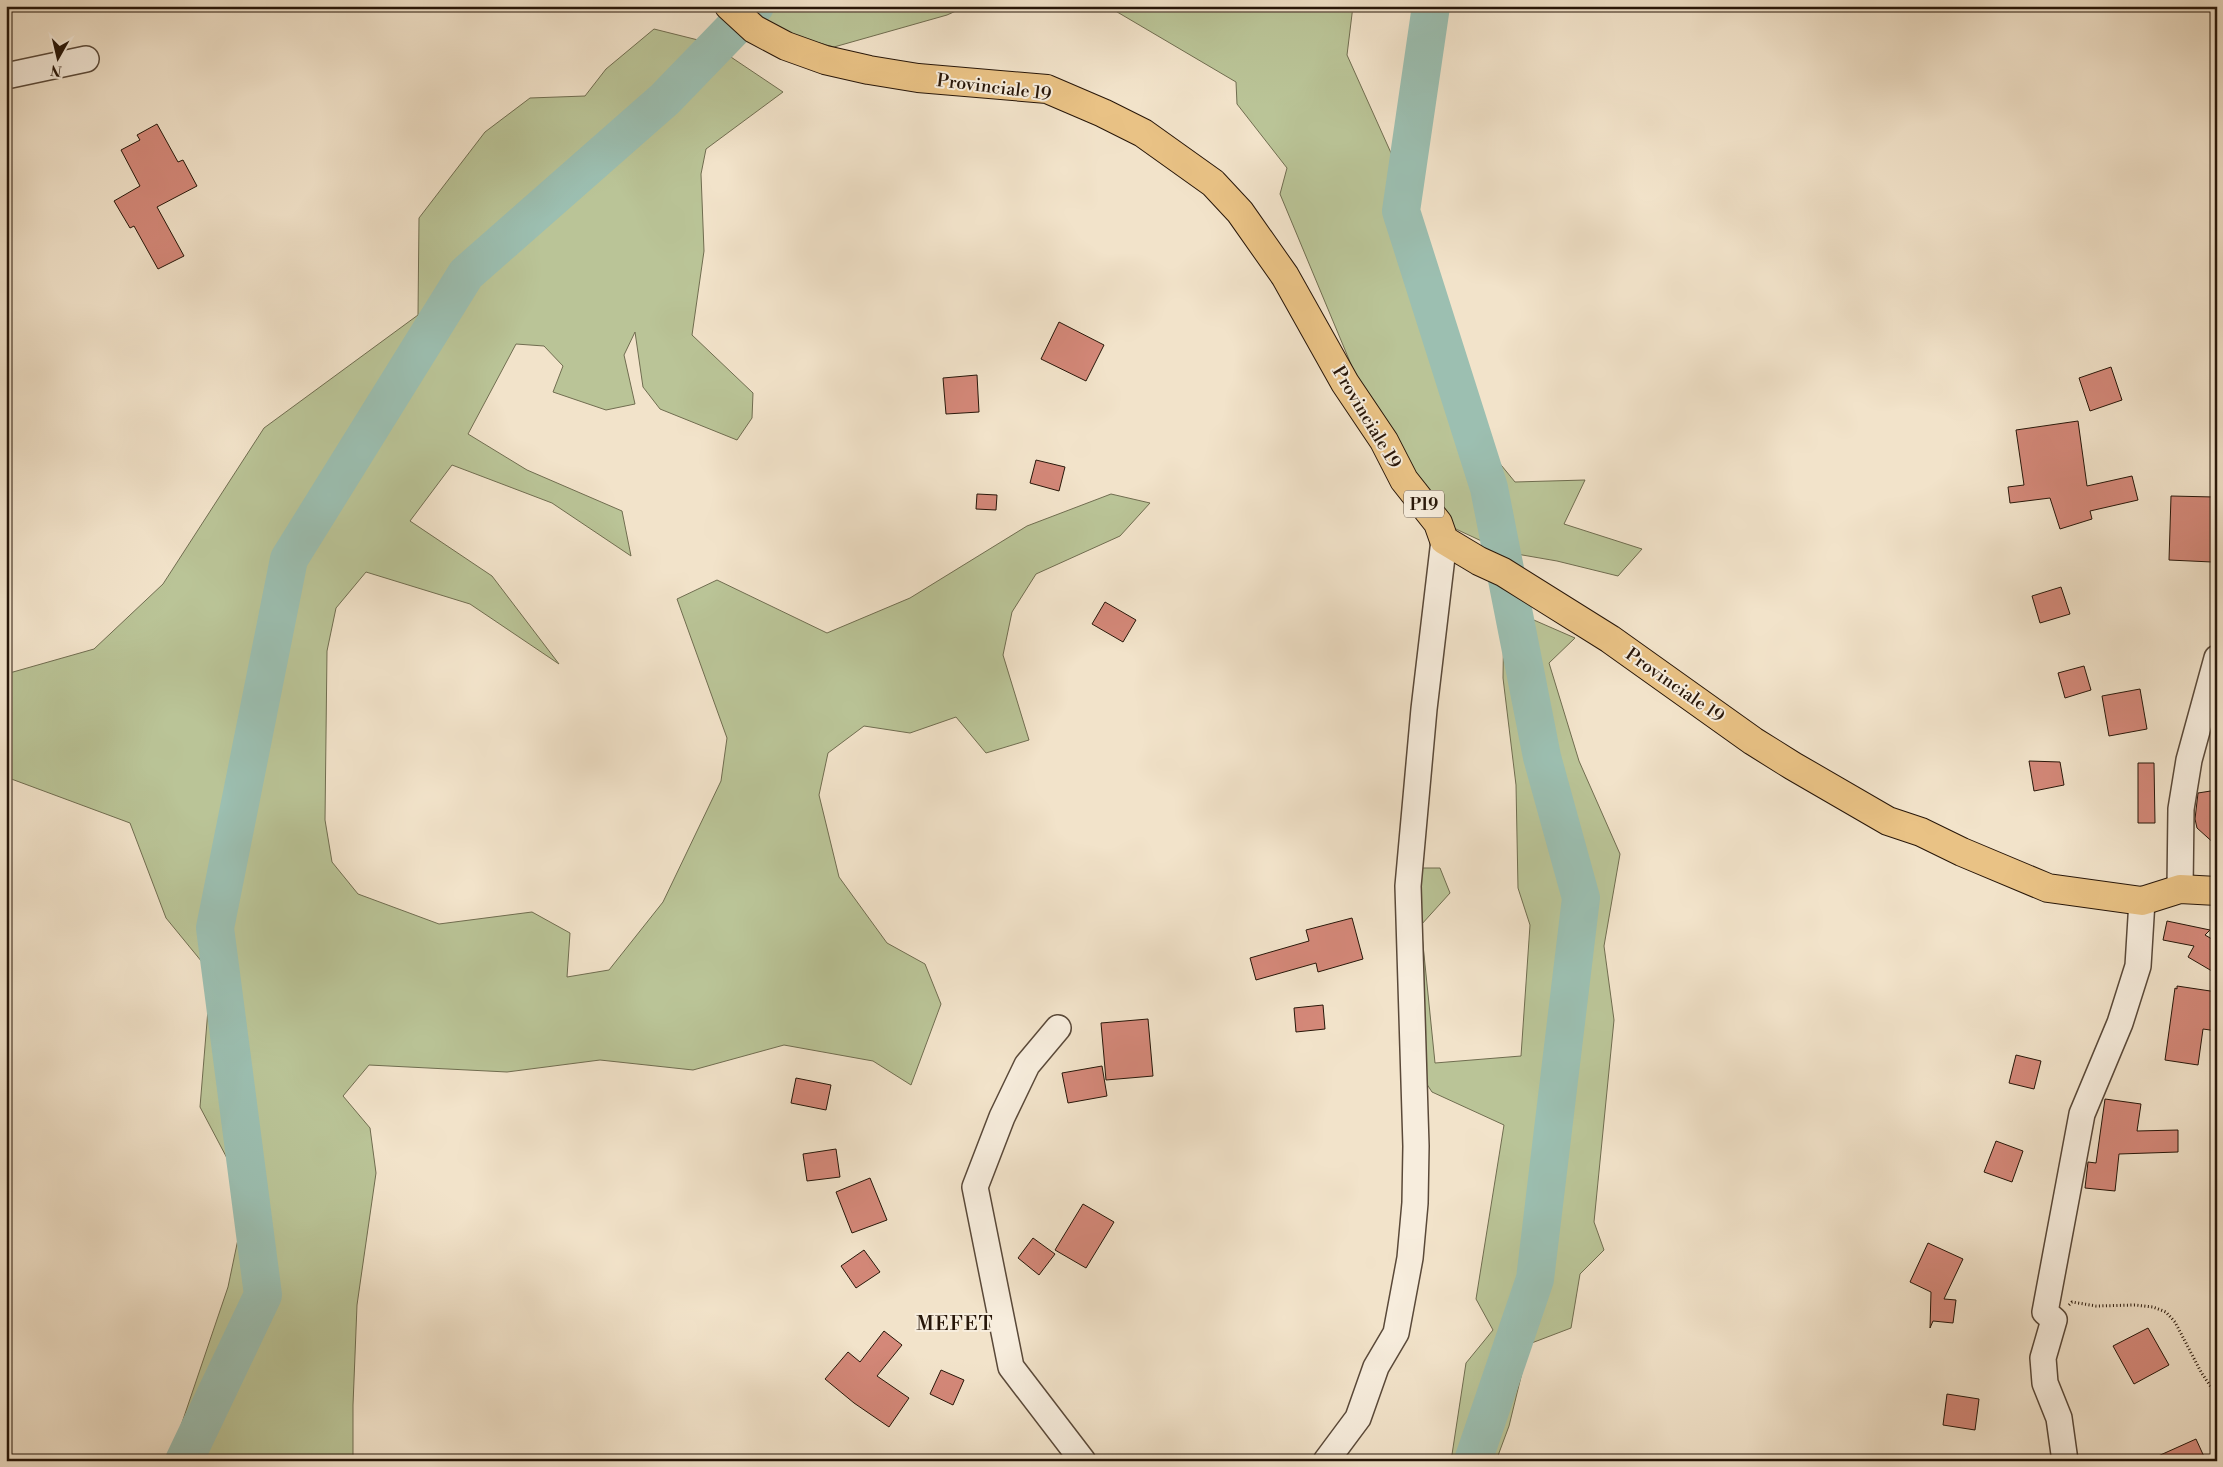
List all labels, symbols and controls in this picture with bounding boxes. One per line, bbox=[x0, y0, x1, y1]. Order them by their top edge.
north arrow bbox=[32, 32, 82, 82]
text: N bbox=[50, 60, 63, 80]
street label: Provinciale 19 bbox=[935, 69, 1053, 106]
street label: Provinciale 19 bbox=[1327, 362, 1406, 473]
road number: P19 bbox=[1404, 490, 1444, 518]
street label: Provinciale 19 bbox=[1621, 643, 1729, 728]
district label: MEFET bbox=[916, 1312, 994, 1337]

